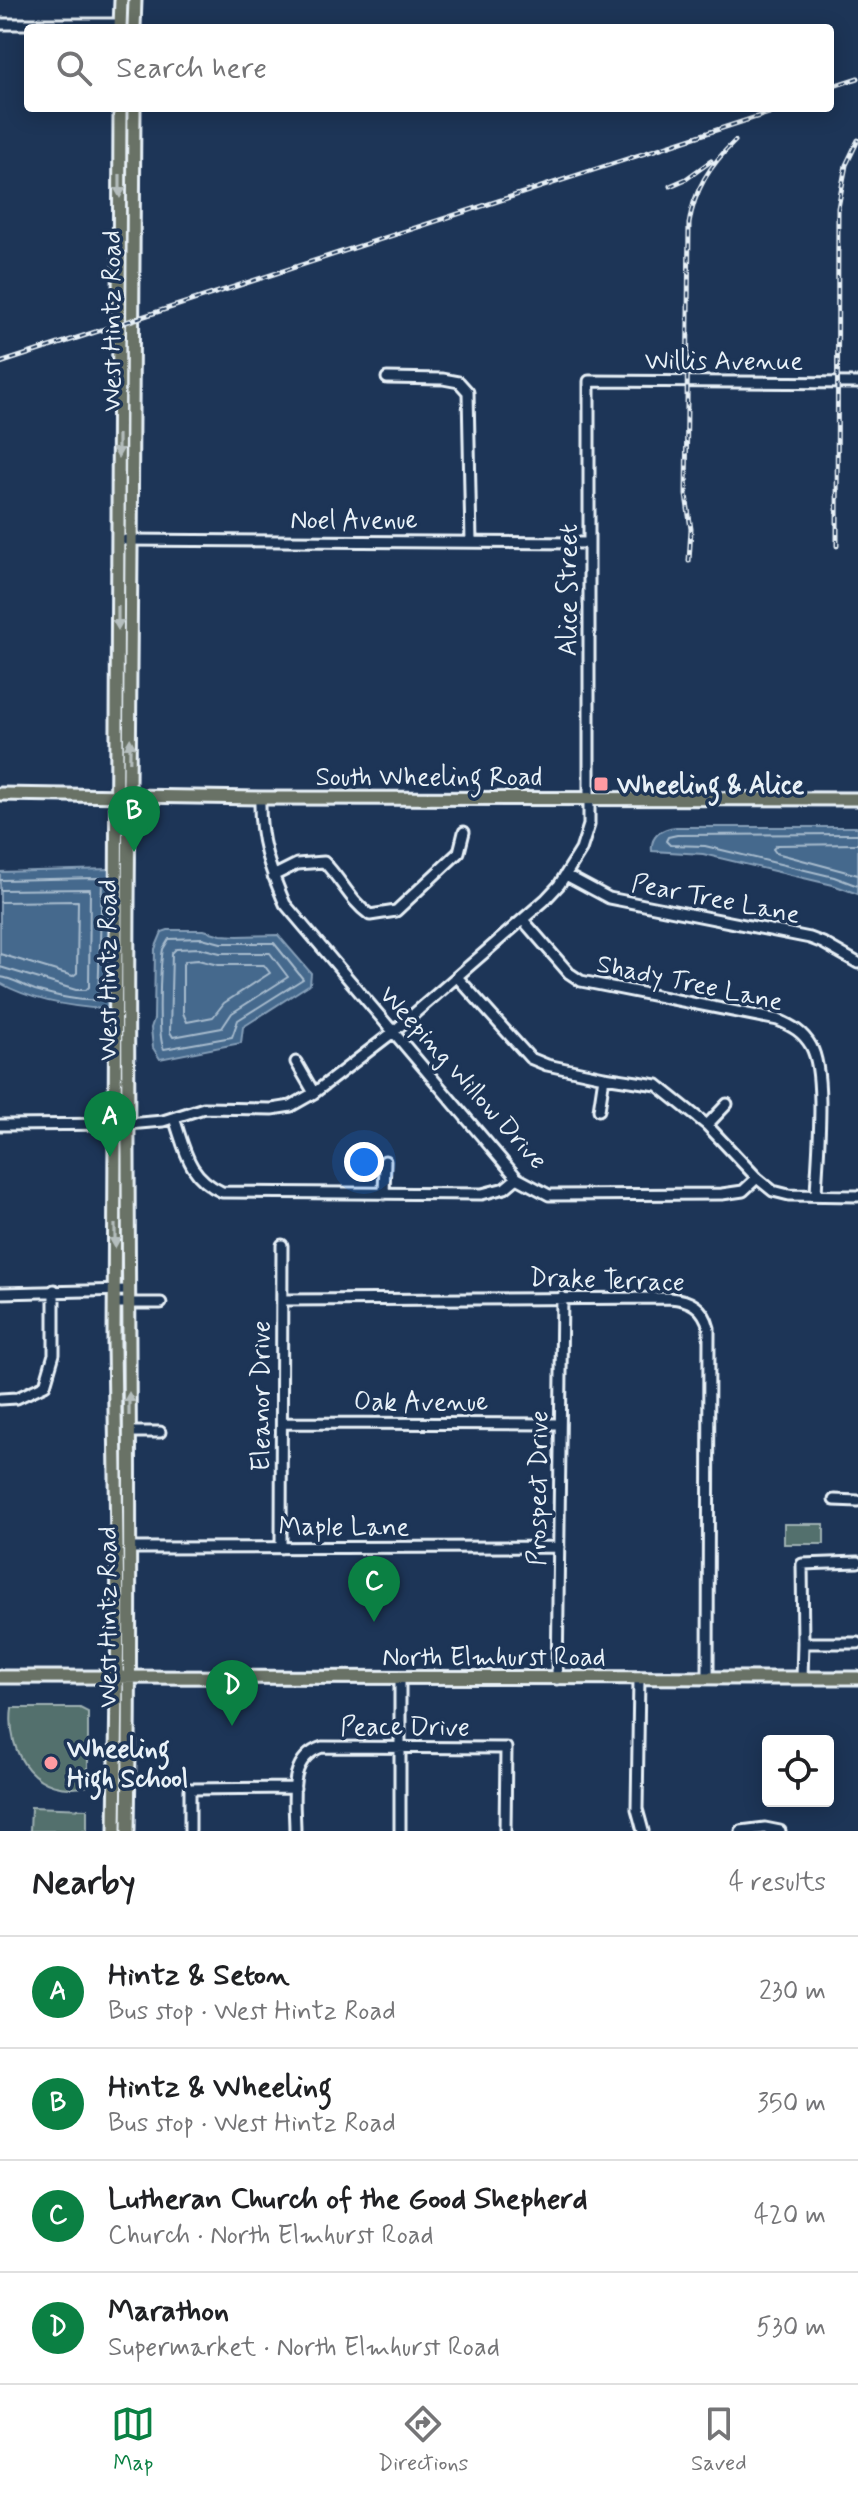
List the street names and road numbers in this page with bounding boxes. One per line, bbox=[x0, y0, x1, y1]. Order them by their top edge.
street label: West Hintz Road bbox=[96, 230, 130, 412]
street label: Willis Avenue bbox=[645, 345, 803, 379]
street label: Noel Avenue bbox=[290, 504, 418, 538]
street label: Alice Street bbox=[552, 524, 586, 656]
street label: South Wheeling Road bbox=[315, 761, 543, 798]
street label: Pear Tree Lane bbox=[628, 867, 803, 933]
street label: West Hintz Road bbox=[92, 879, 126, 1061]
street label: Shady Tree Lane bbox=[593, 948, 786, 1020]
street label: Weeping Willow Drive bbox=[371, 979, 554, 1177]
street label: Drake Terrace bbox=[529, 1261, 685, 1301]
street label: Eleanor Drive bbox=[245, 1321, 279, 1471]
street label: Oak Avenue bbox=[354, 1386, 488, 1420]
street label: Prospect Drive bbox=[521, 1410, 557, 1566]
street label: Maple Lane bbox=[279, 1511, 410, 1545]
street label: West Hintz Road bbox=[92, 1526, 126, 1708]
street label: North Elmhurst Road bbox=[382, 1641, 606, 1675]
street label: Peace Drive bbox=[340, 1711, 470, 1745]

